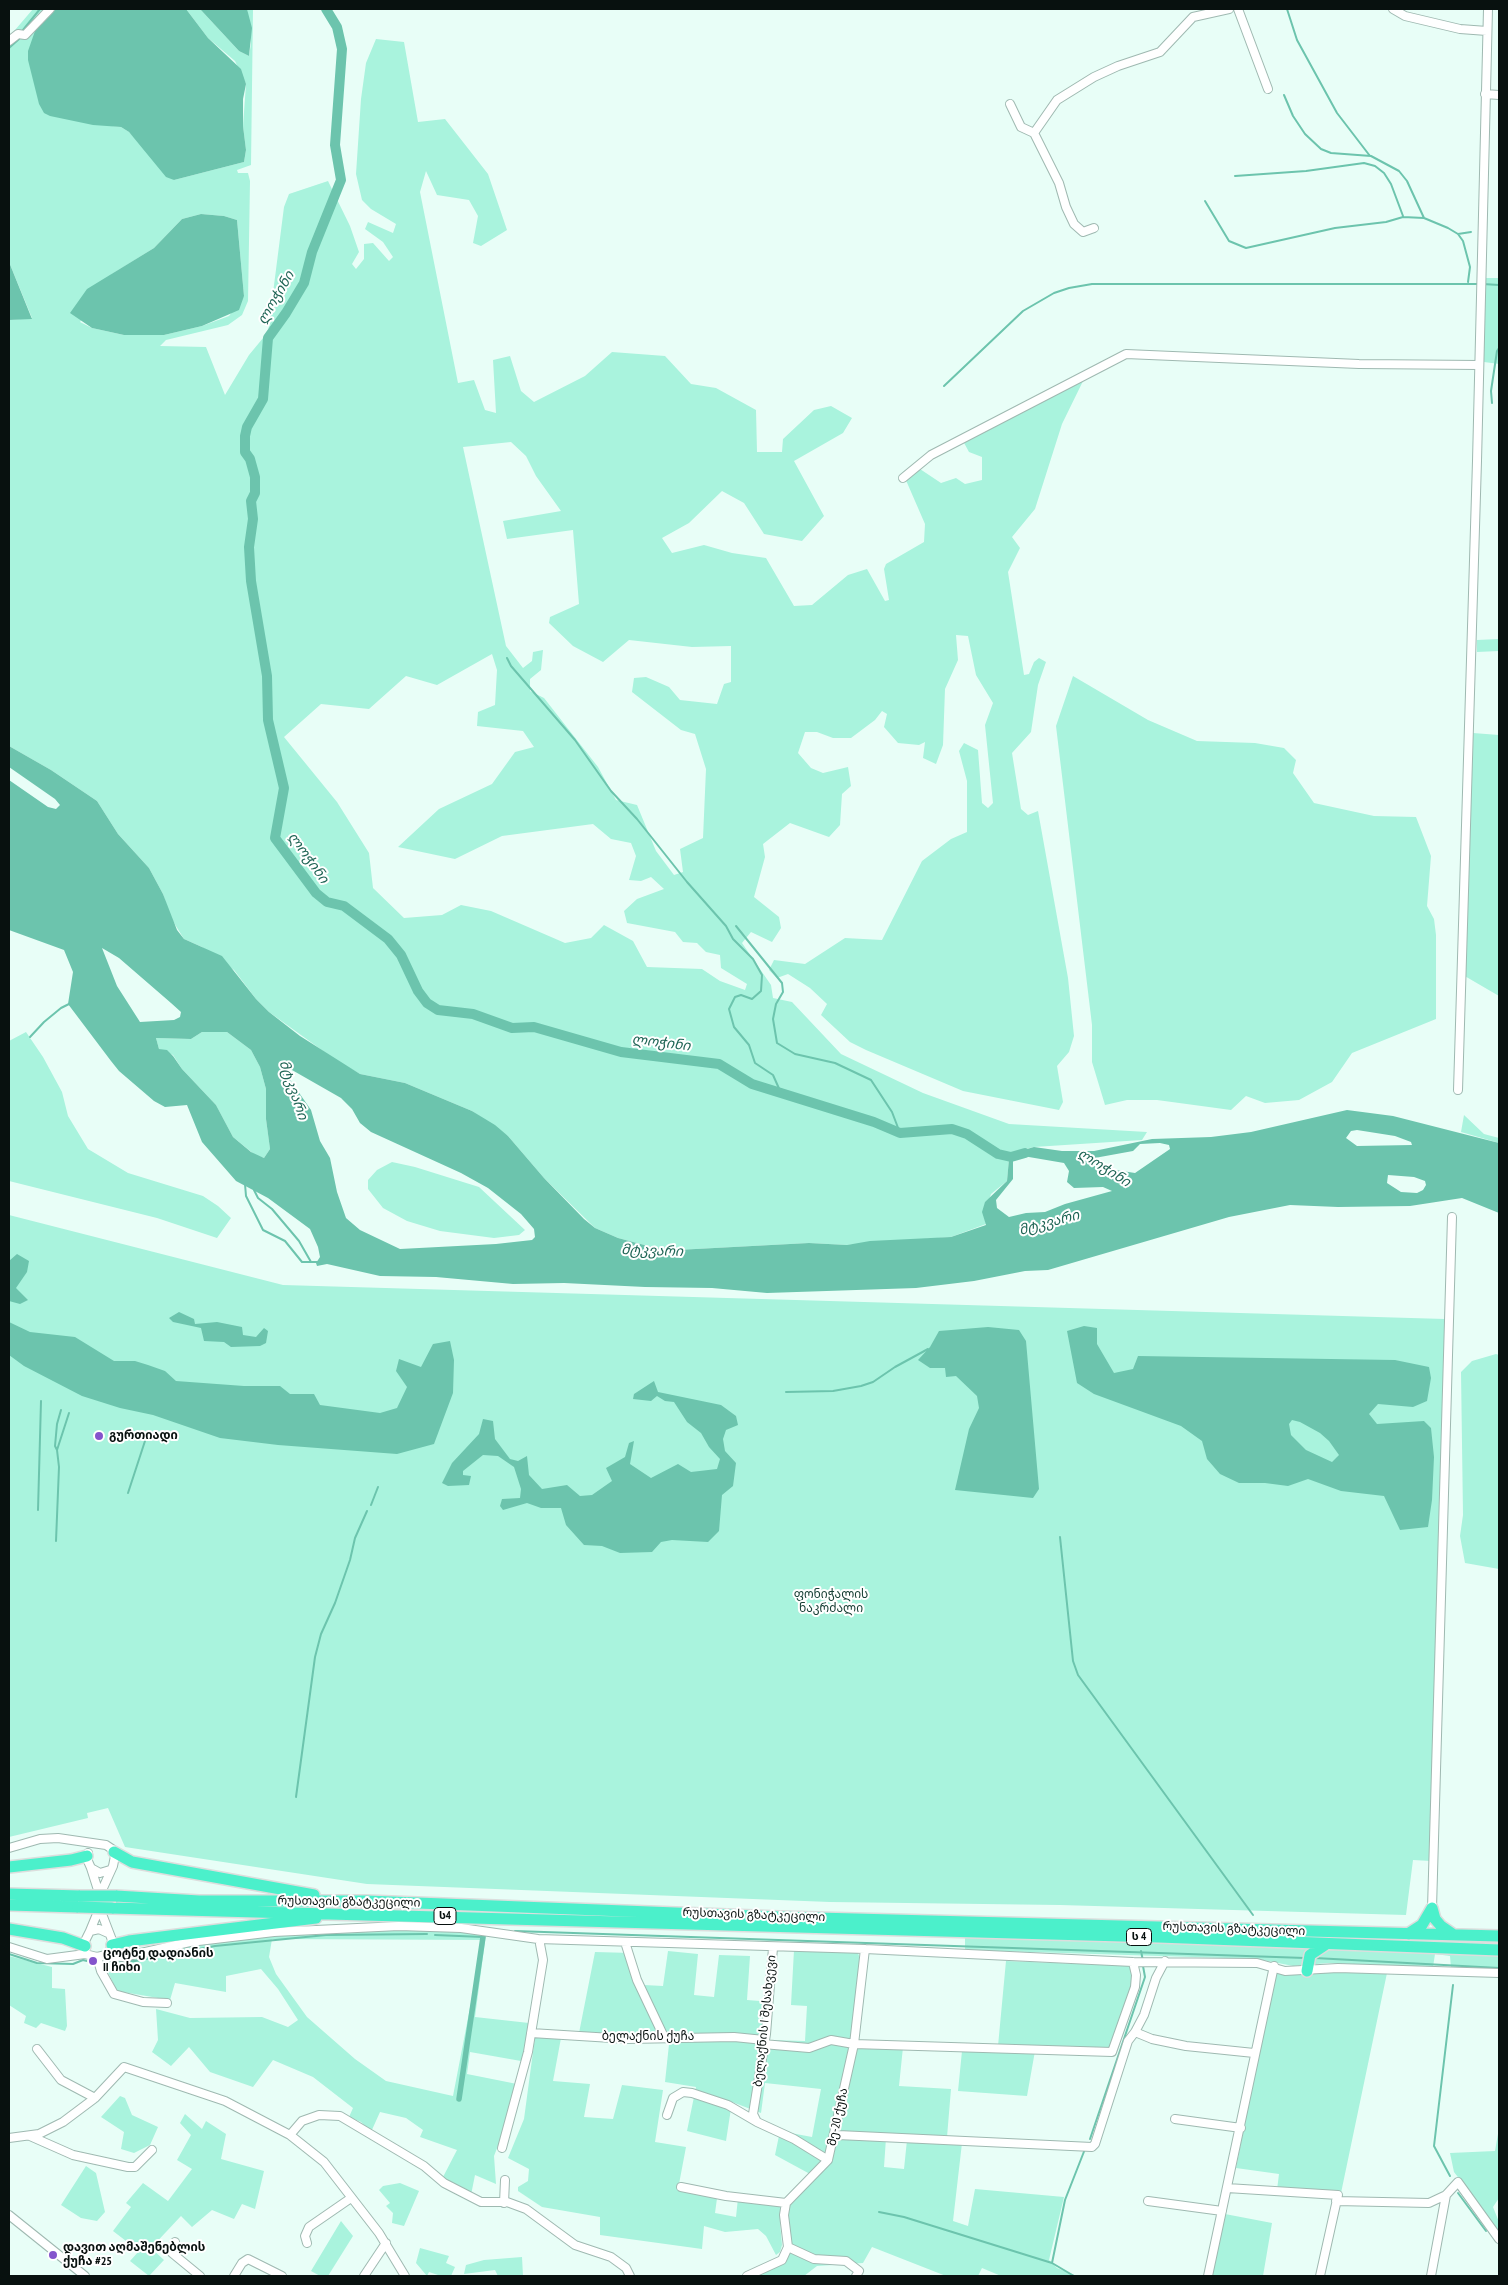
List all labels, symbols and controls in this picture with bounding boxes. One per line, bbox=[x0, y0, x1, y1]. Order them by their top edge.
water label: ლოჭინი bbox=[254, 268, 298, 328]
water label: ლოჭინი bbox=[284, 829, 332, 887]
water label: ლოჭინი bbox=[631, 1031, 691, 1055]
water label: მტკვარი bbox=[275, 1058, 311, 1122]
water label: ლოჭინი bbox=[1075, 1145, 1133, 1191]
water label: მტკვარი bbox=[1017, 1207, 1081, 1239]
water label: მტკვარი bbox=[621, 1242, 683, 1260]
place label: გურთიადი bbox=[109, 1429, 178, 1443]
marker: გურთიადი bbox=[93, 1430, 105, 1442]
park label: ფონიჭალის ნაკრძალი bbox=[794, 1588, 868, 1616]
street label: რუსთავის გზატკეცილი bbox=[277, 1894, 421, 1910]
street label: რუსთავის გზატკეცილი bbox=[682, 1905, 826, 1925]
road number: ს4 bbox=[434, 1908, 456, 1924]
street label: რუსთავის გზატკეცილი bbox=[1162, 1919, 1306, 1939]
road number: ს 4 bbox=[1126, 1928, 1152, 1945]
place label: ცოტნე დადიანის II ჩიხი bbox=[103, 1947, 214, 1975]
street label: ბელაქნის I შესახვევი bbox=[751, 1954, 779, 2088]
marker: ცოტნე დადიანის II ჩიხი bbox=[87, 1955, 99, 1967]
street label: ბელაქნის ქუჩა bbox=[602, 2030, 694, 2044]
street label: მე-20 ქუჩა bbox=[825, 2087, 851, 2147]
place label: დავით აღმაშენებლის ქუჩა #25 bbox=[63, 2241, 205, 2269]
marker: დავით აღმაშენებლის ქუჩა #25 bbox=[47, 2249, 59, 2261]

